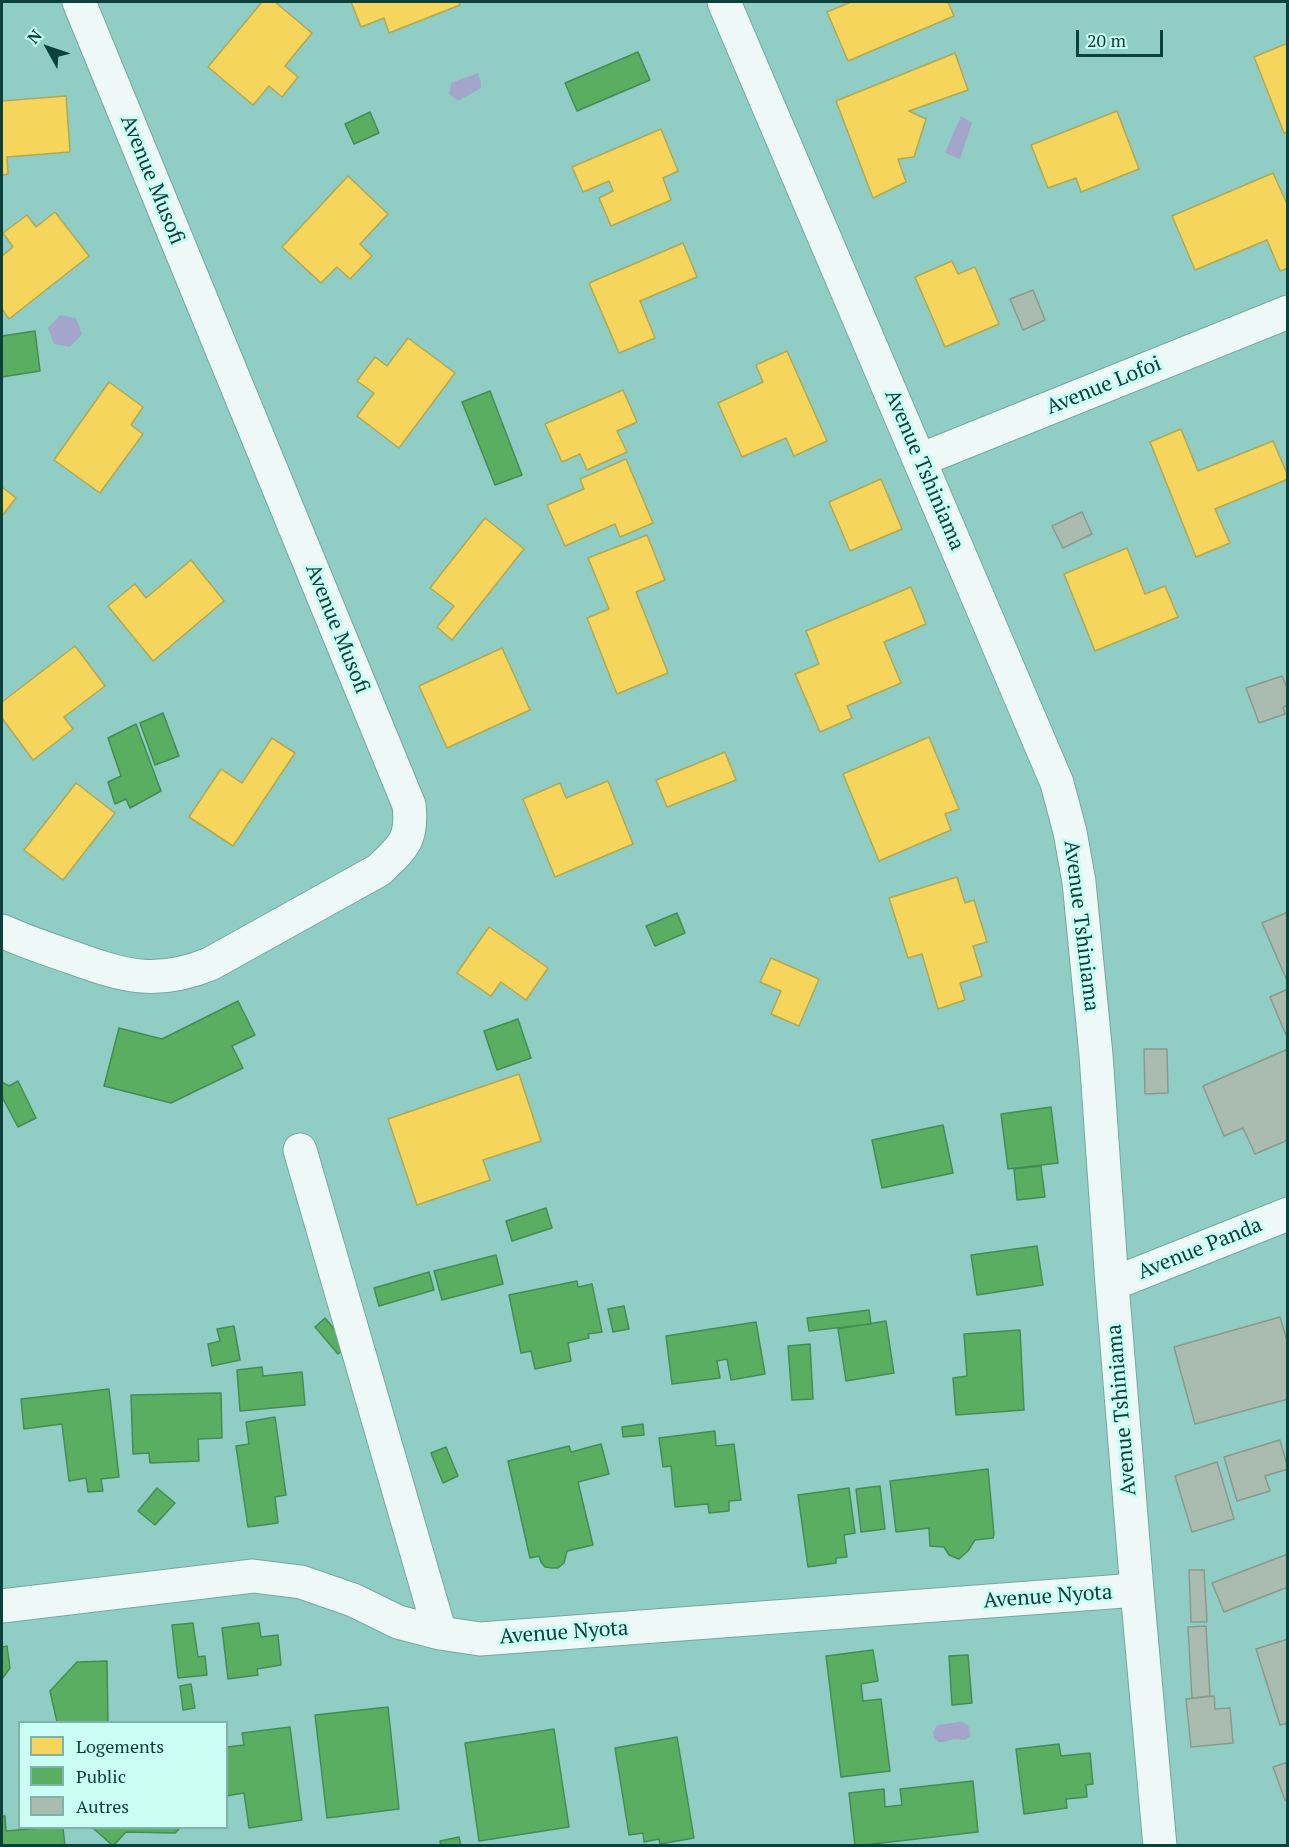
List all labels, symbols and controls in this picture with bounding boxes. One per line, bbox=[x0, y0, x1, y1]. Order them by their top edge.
north arrow bbox=[18, 18, 78, 78]
scale bar bbox=[1079, 18, 1166, 56]
text: N bbox=[22, 25, 47, 48]
text: 20 m bbox=[1087, 28, 1126, 52]
street label: Avenue Musofi bbox=[115, 112, 189, 248]
street label: Avenue Lofoi bbox=[1043, 352, 1165, 420]
street label: Avenue Tshiniama bbox=[879, 386, 969, 554]
street label: Avenue Musofi bbox=[300, 561, 374, 697]
street label: Avenue Tshiniama bbox=[1058, 839, 1104, 1013]
street label: Avenue Panda bbox=[1134, 1213, 1266, 1285]
street label: Avenue Tshiniama bbox=[1102, 1323, 1142, 1497]
street label: Avenue Nyota bbox=[983, 1580, 1113, 1614]
street label: Avenue Nyota bbox=[499, 1616, 629, 1650]
legend bbox=[18, 1721, 228, 1829]
text: Logements bbox=[76, 1734, 164, 1758]
text: Public bbox=[76, 1764, 126, 1788]
text: Autres bbox=[76, 1794, 129, 1818]

